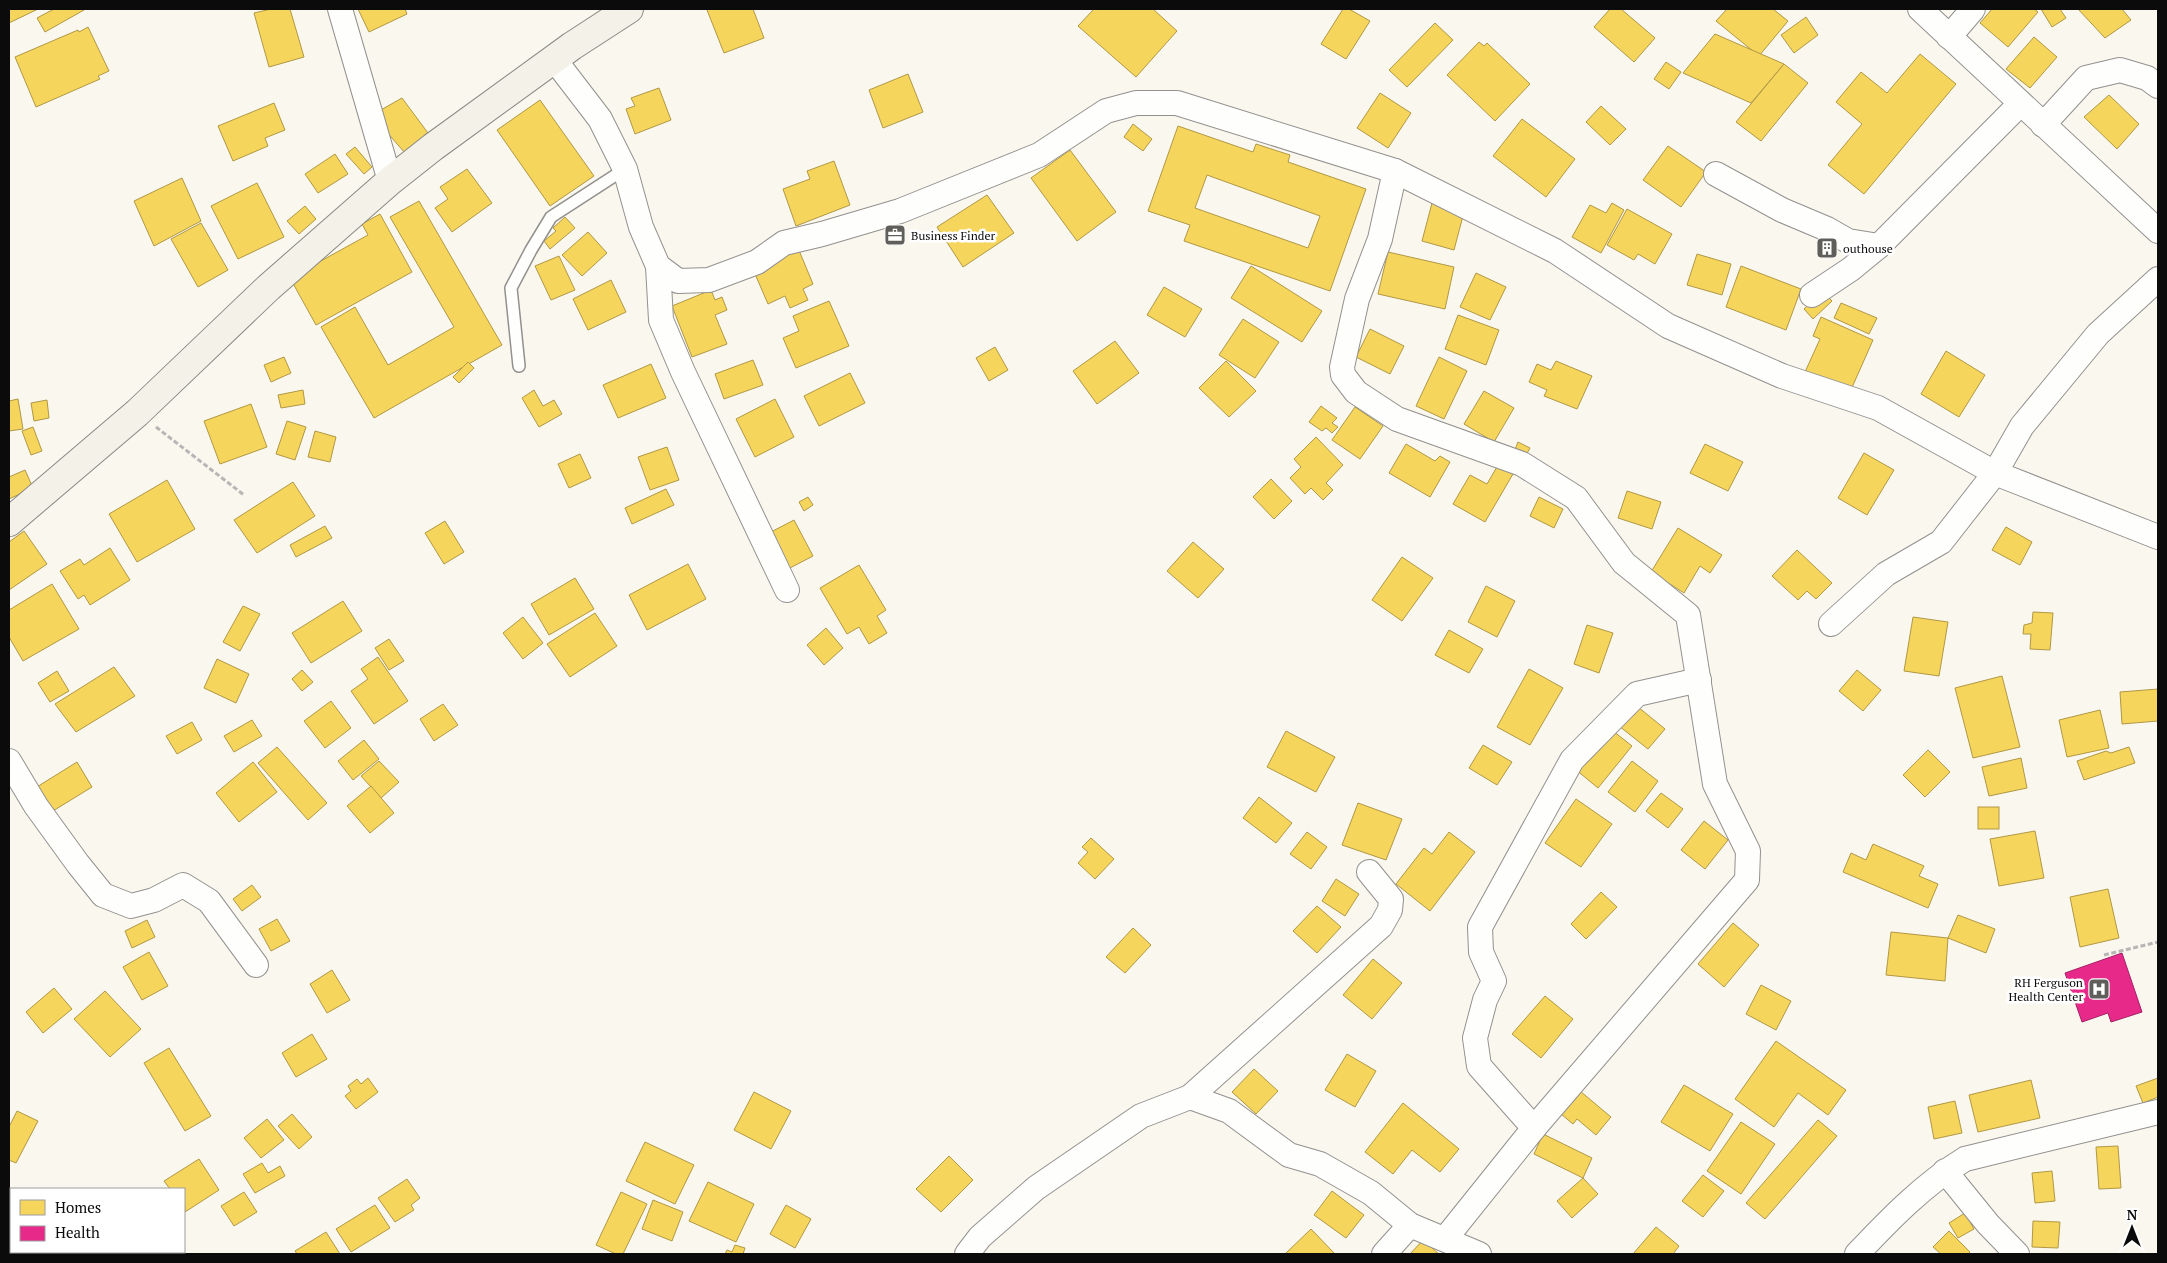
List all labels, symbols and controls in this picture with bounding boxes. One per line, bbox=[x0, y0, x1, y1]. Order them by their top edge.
office icon: Business Finder bbox=[883, 223, 907, 247]
place label: Business Finder bbox=[911, 228, 996, 243]
building icon: outhouse bbox=[1815, 236, 1839, 260]
place label: outhouse bbox=[1843, 241, 1893, 256]
place label: RH Ferguson Health Center bbox=[2008, 975, 2083, 1004]
hospital icon: RH Ferguson Health Center bbox=[2087, 977, 2111, 1001]
legend bbox=[10, 1188, 185, 1253]
text: Homes bbox=[55, 1197, 101, 1217]
north arrow bbox=[2107, 1203, 2157, 1253]
text: N bbox=[2127, 1205, 2138, 1224]
text: Health bbox=[55, 1222, 100, 1242]

